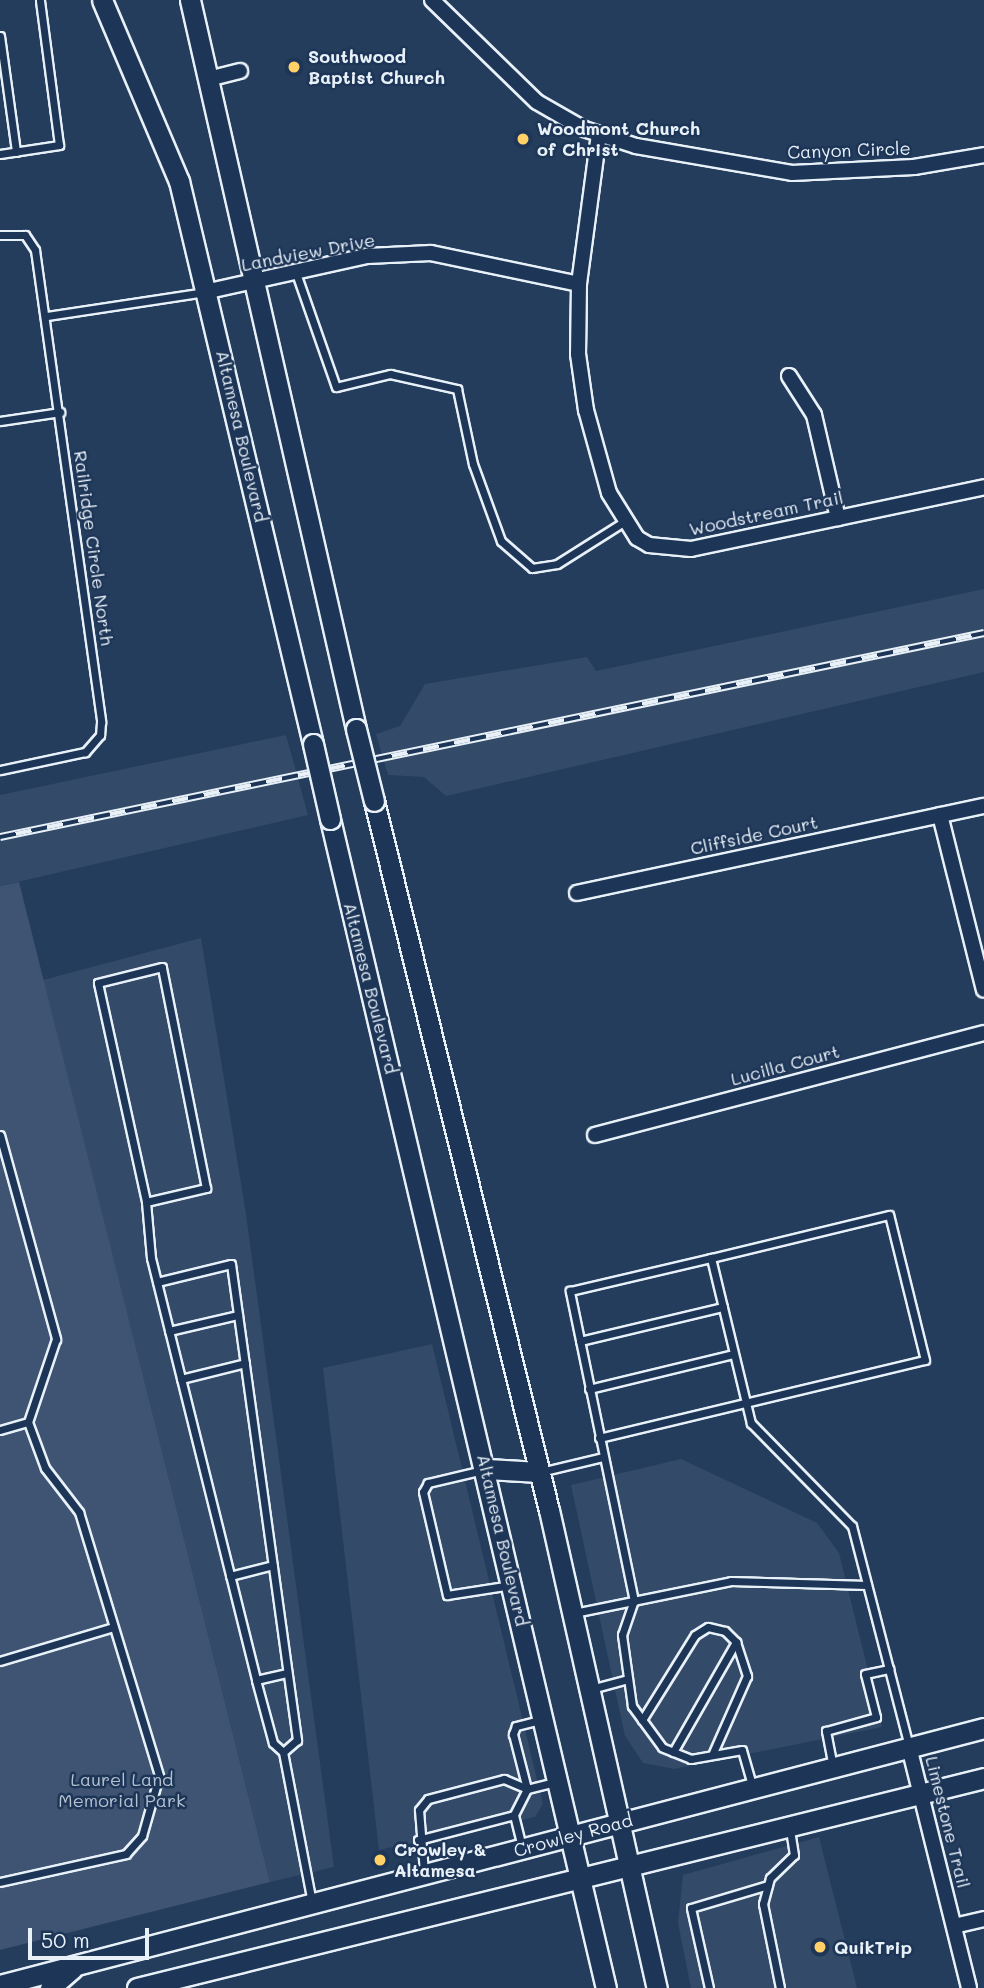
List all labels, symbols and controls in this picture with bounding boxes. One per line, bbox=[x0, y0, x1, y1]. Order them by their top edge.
place label: Southwood Baptist Church bbox=[308, 46, 445, 88]
marker: Southwood Baptist Church bbox=[286, 59, 302, 75]
place label: Woodmont Church of Christ bbox=[537, 118, 700, 160]
marker: Woodmont Church of Christ bbox=[515, 131, 531, 147]
street label: Canyon Circle bbox=[787, 137, 911, 163]
street label: Landview Drive bbox=[239, 228, 377, 276]
street label: Altamesa Boulevard bbox=[212, 348, 272, 524]
street label: Railridge Circle North bbox=[70, 449, 118, 647]
street label: Woodstream Trail bbox=[687, 486, 845, 540]
street label: Cliffside Court bbox=[688, 811, 820, 859]
street label: Altamesa Boulevard bbox=[339, 900, 403, 1076]
street label: Lucilla Court bbox=[728, 1040, 842, 1090]
street label: Altamesa Boulevard bbox=[473, 1452, 533, 1628]
street label: Limestone Trail bbox=[921, 1754, 975, 1890]
park label: Laurel Land Memorial Park bbox=[58, 1769, 186, 1812]
street label: Crowley Road bbox=[511, 1809, 635, 1861]
place label: Crowley & Altamesa bbox=[394, 1839, 487, 1882]
marker: Crowley & Altamesa bbox=[372, 1852, 388, 1868]
scale bar bbox=[32, 1914, 152, 1958]
text: 50 m bbox=[41, 1926, 90, 1953]
place label: QuikTrip bbox=[834, 1936, 912, 1958]
marker: QuikTrip bbox=[812, 1939, 828, 1955]

